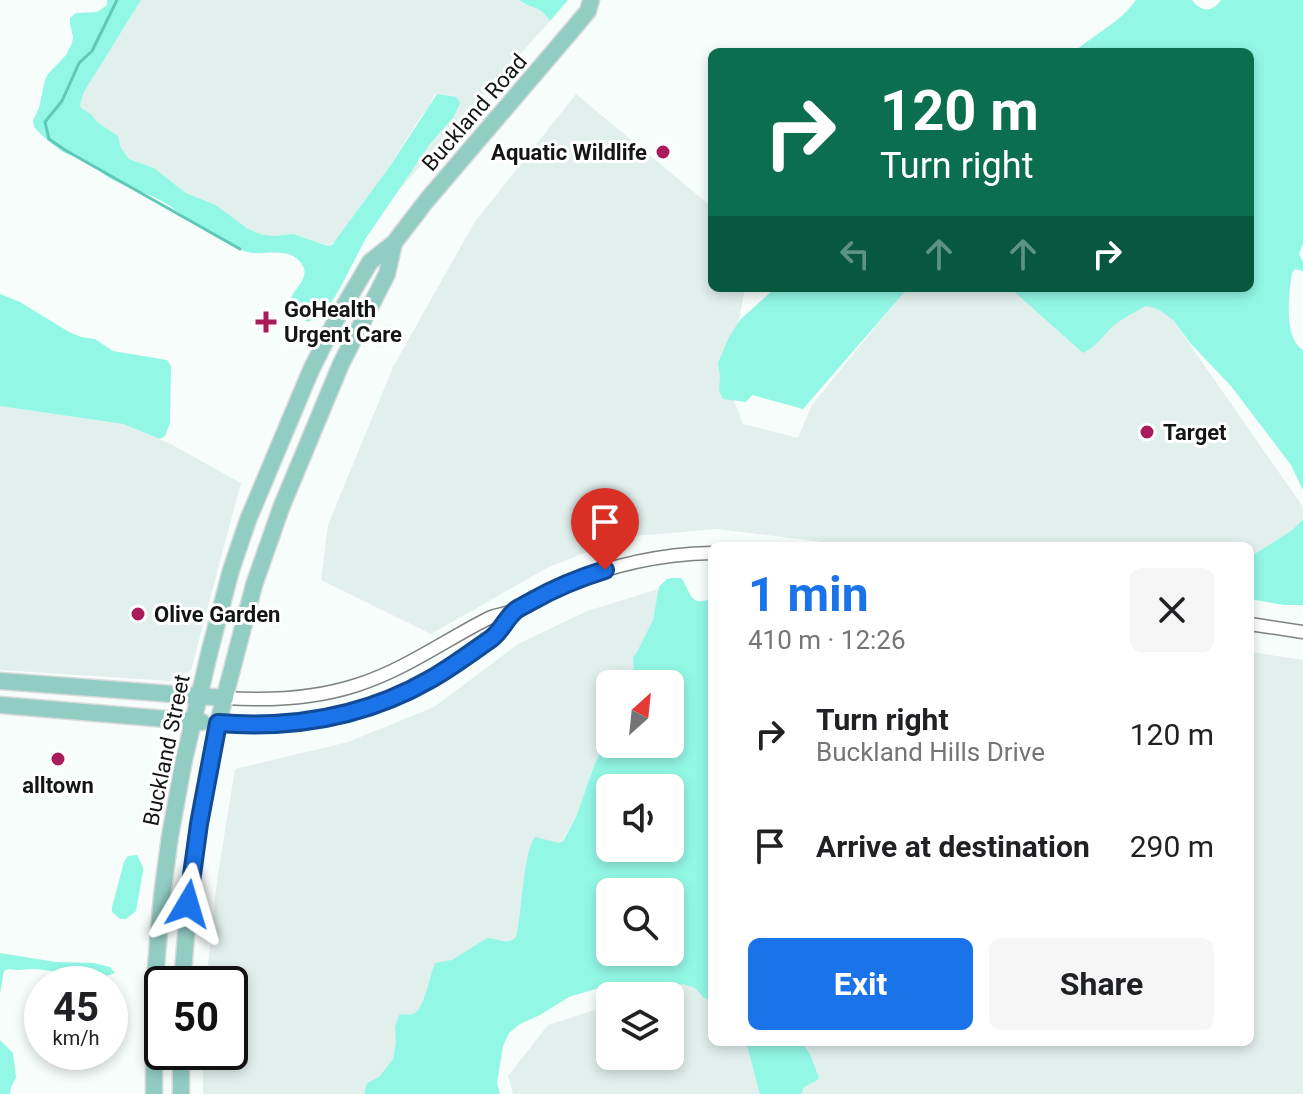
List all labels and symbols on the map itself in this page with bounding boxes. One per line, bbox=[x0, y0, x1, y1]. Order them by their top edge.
street label: Buckland Road bbox=[417, 49, 532, 176]
place label: Aquatic Wildlife bbox=[491, 140, 647, 165]
marker: Aquatic Wildlife bbox=[654, 143, 672, 161]
place label: GoHealth Urgent Care bbox=[284, 297, 402, 347]
marker: GoHealth Urgent Care bbox=[255, 311, 277, 333]
place label: Target bbox=[1163, 420, 1227, 445]
marker: Target bbox=[1138, 423, 1156, 441]
pin bbox=[571, 488, 639, 570]
place label: Olive Garden bbox=[154, 602, 280, 627]
marker: Olive Garden bbox=[129, 605, 147, 623]
north arrow bbox=[596, 670, 684, 758]
street label: Buckland Street bbox=[138, 672, 195, 828]
marker: alltown bbox=[49, 750, 67, 768]
place label: alltown bbox=[22, 773, 94, 798]
position arrow bbox=[146, 862, 230, 946]
speed limit sign: 50 bbox=[144, 966, 248, 1070]

